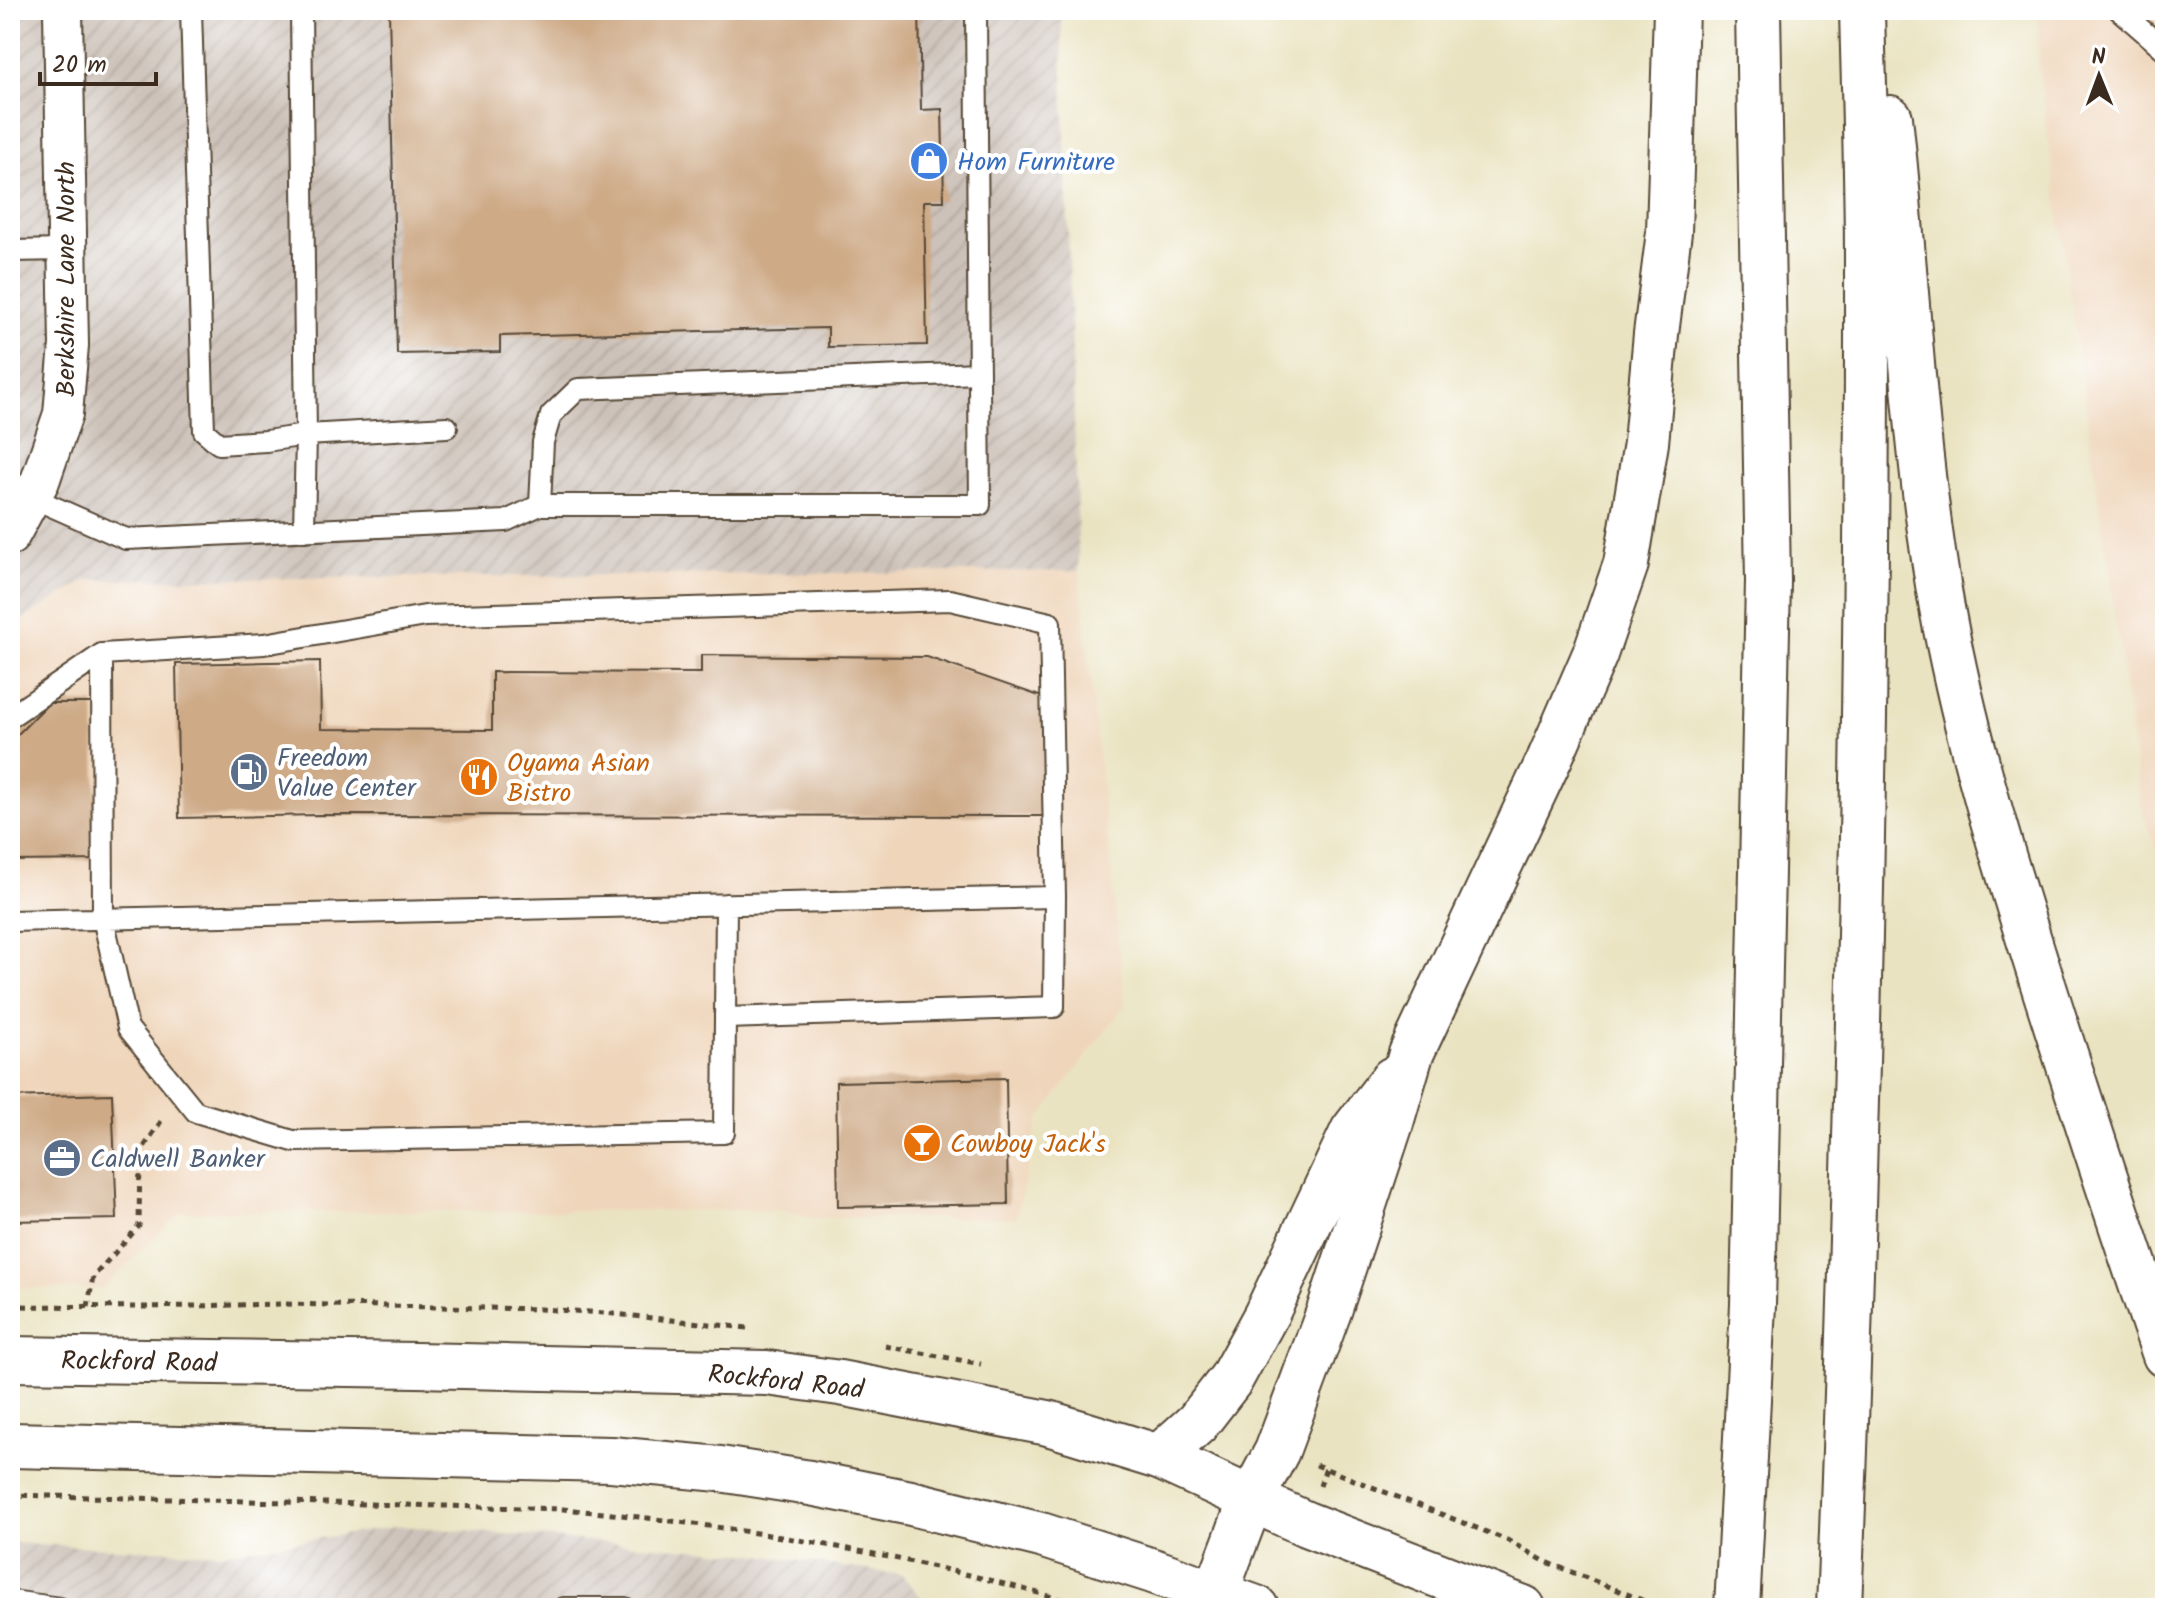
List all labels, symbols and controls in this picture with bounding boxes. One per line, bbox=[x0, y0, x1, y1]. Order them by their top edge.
scale bar bbox=[40, 36, 156, 86]
north arrow bbox=[2059, 36, 2139, 116]
text: N bbox=[2091, 41, 2106, 76]
text: 20 m bbox=[52, 46, 107, 85]
shop icon: Hom Furniture bbox=[908, 140, 950, 182]
place label: Hom Furniture bbox=[957, 142, 1115, 184]
street label: Berkshire Lane North bbox=[46, 161, 88, 397]
place label: Freedom Value Center bbox=[277, 738, 417, 810]
place label: Oyama Asian Bistro bbox=[507, 743, 650, 815]
fuel station icon: Freedom Value Center bbox=[228, 751, 270, 793]
restaurant icon: Oyama Asian Bistro bbox=[458, 756, 500, 798]
bar icon: Cowboy Jack's bbox=[901, 1122, 943, 1164]
place label: Cowboy Jack's bbox=[950, 1124, 1106, 1166]
office icon: Caldwell Banker bbox=[41, 1137, 83, 1179]
place label: Caldwell Banker bbox=[90, 1139, 266, 1181]
street label: Rockford Road bbox=[60, 1341, 219, 1385]
street label: Rockford Road bbox=[706, 1354, 867, 1412]

